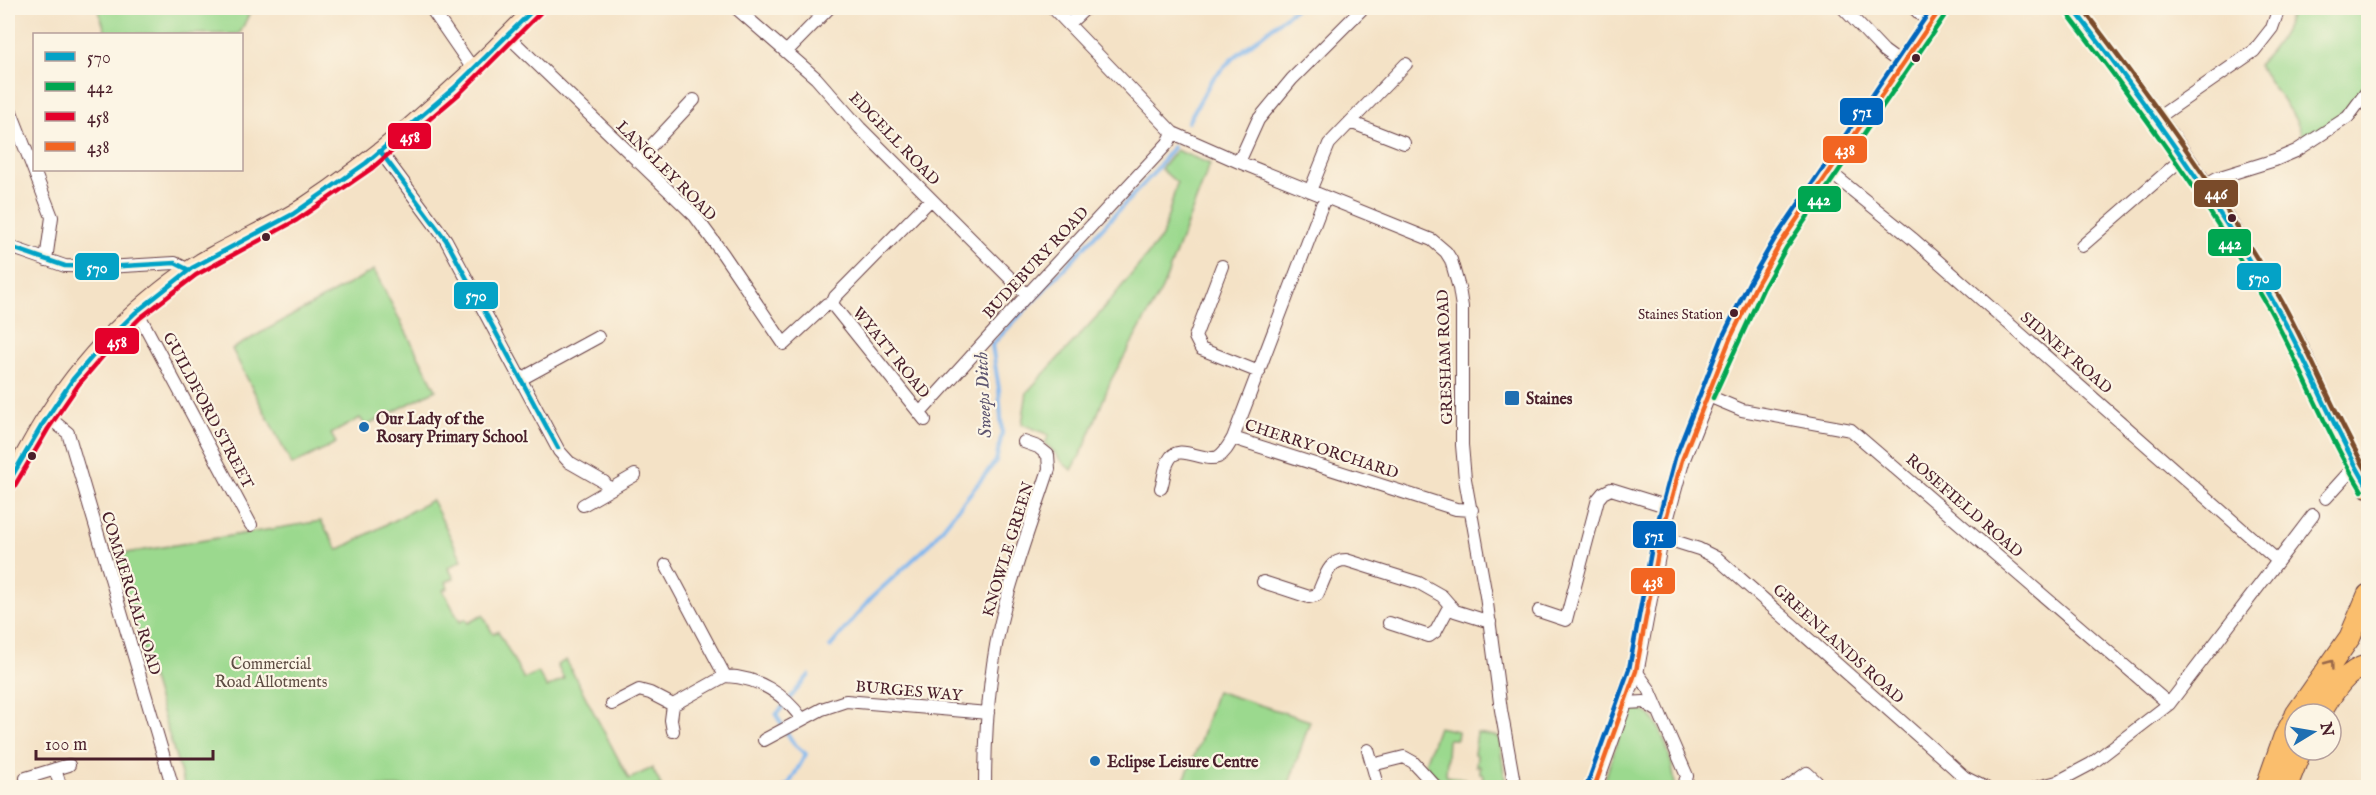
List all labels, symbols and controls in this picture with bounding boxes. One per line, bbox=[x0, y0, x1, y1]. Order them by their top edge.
legend bbox=[33, 33, 243, 171]
text: 570 bbox=[87, 47, 111, 70]
unlabelled marker bbox=[1910, 52, 1922, 64]
text: 442 bbox=[87, 77, 113, 100]
street label: EDGELL ROAD bbox=[844, 88, 943, 190]
line badge: 571 bbox=[1839, 97, 1884, 126]
text: 571 bbox=[1852, 103, 1872, 123]
text: 458 bbox=[87, 107, 109, 130]
street label: LANGLEY ROAD bbox=[611, 117, 720, 226]
line badge: 458 bbox=[387, 122, 432, 150]
text: 458 bbox=[400, 128, 420, 148]
line badge: 438 bbox=[1822, 135, 1868, 164]
text: 438 bbox=[87, 137, 110, 160]
text: 438 bbox=[1835, 141, 1855, 161]
line badge: 446 bbox=[2193, 179, 2239, 208]
line badge: 442 bbox=[1797, 185, 1842, 213]
text: 446 bbox=[2205, 185, 2228, 205]
text: 442 bbox=[1807, 191, 1831, 211]
street label: BUDEBURY ROAD bbox=[979, 203, 1094, 324]
unlabelled marker bbox=[2226, 212, 2238, 224]
line badge: 442 bbox=[2207, 228, 2252, 257]
unlabelled marker bbox=[260, 231, 272, 243]
text: 442 bbox=[2218, 235, 2242, 255]
line badge: 570 bbox=[74, 252, 120, 281]
text: 570 bbox=[86, 259, 108, 279]
line badge: 570 bbox=[2236, 262, 2282, 291]
text: 570 bbox=[2248, 269, 2270, 289]
line badge: 570 bbox=[453, 281, 499, 310]
text: 570 bbox=[465, 287, 487, 307]
street label: GRESHAM ROAD bbox=[1434, 289, 1458, 425]
street label: WYATT ROAD bbox=[847, 303, 934, 403]
place label: Staines Station bbox=[1638, 306, 1724, 324]
marker: Staines Station bbox=[1728, 307, 1740, 319]
street label: SIDNEY ROAD bbox=[2016, 308, 2116, 399]
line badge: 458 bbox=[94, 327, 140, 355]
street label: GUILDFORD STREET bbox=[157, 329, 257, 493]
text: 458 bbox=[107, 333, 127, 353]
water label: Sweeps Ditch bbox=[971, 351, 998, 439]
marker: Staines bbox=[1503, 389, 1521, 407]
place label: Staines bbox=[1526, 390, 1573, 410]
place label: Our Lady of the Rosary Primary School bbox=[376, 410, 528, 448]
street label: CHERRY ORCHARD bbox=[1242, 416, 1401, 484]
marker: Our Lady of the Rosary Primary School bbox=[357, 420, 371, 434]
unlabelled marker bbox=[26, 450, 38, 462]
street label: ROSEFIELD ROAD bbox=[1901, 450, 2026, 563]
street label: KNOWLE GREEN bbox=[979, 479, 1039, 620]
street label: COMMERCIAL ROAD bbox=[96, 509, 165, 678]
line badge: 571 bbox=[1632, 520, 1677, 549]
text: 571 bbox=[1644, 527, 1664, 547]
line badge: 438 bbox=[1630, 567, 1676, 595]
text: 438 bbox=[1643, 573, 1663, 593]
street label: GREENLANDS ROAD bbox=[1768, 580, 1908, 709]
park label: Commercial Road Allotments bbox=[215, 655, 328, 693]
one-way arrow bbox=[2323, 659, 2334, 670]
street label: BURGES WAY bbox=[855, 677, 964, 707]
north arrow bbox=[2283, 702, 2343, 762]
text: N bbox=[2314, 720, 2337, 738]
scale bar bbox=[36, 723, 213, 761]
text: 100 m bbox=[45, 734, 87, 757]
place label: Eclipse Leisure Centre bbox=[1107, 753, 1259, 773]
marker: Eclipse Leisure Centre bbox=[1088, 754, 1102, 768]

